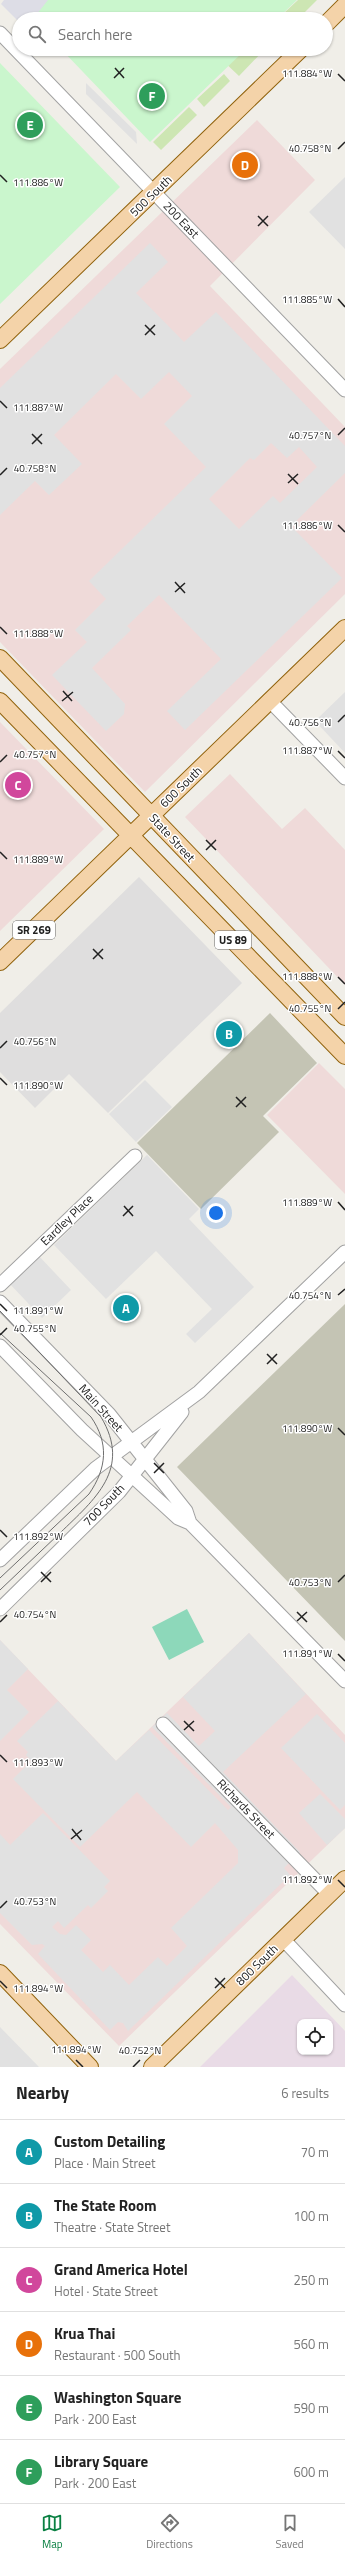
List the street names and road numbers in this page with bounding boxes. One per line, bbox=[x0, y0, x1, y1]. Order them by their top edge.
street label: 500 South bbox=[125, 171, 176, 221]
street label: 200 East bbox=[159, 197, 204, 243]
street label: 600 South bbox=[155, 762, 206, 812]
street label: State Street bbox=[145, 809, 200, 867]
road number: SR 269 bbox=[13, 921, 55, 939]
road number: US 89 bbox=[215, 931, 251, 949]
street label: Eardley Place bbox=[36, 1189, 97, 1250]
street label: Main Street bbox=[75, 1379, 129, 1436]
street label: 700 South bbox=[79, 1479, 129, 1530]
street label: Richards Street bbox=[213, 1774, 281, 1844]
street label: 800 South bbox=[231, 1940, 282, 1990]

